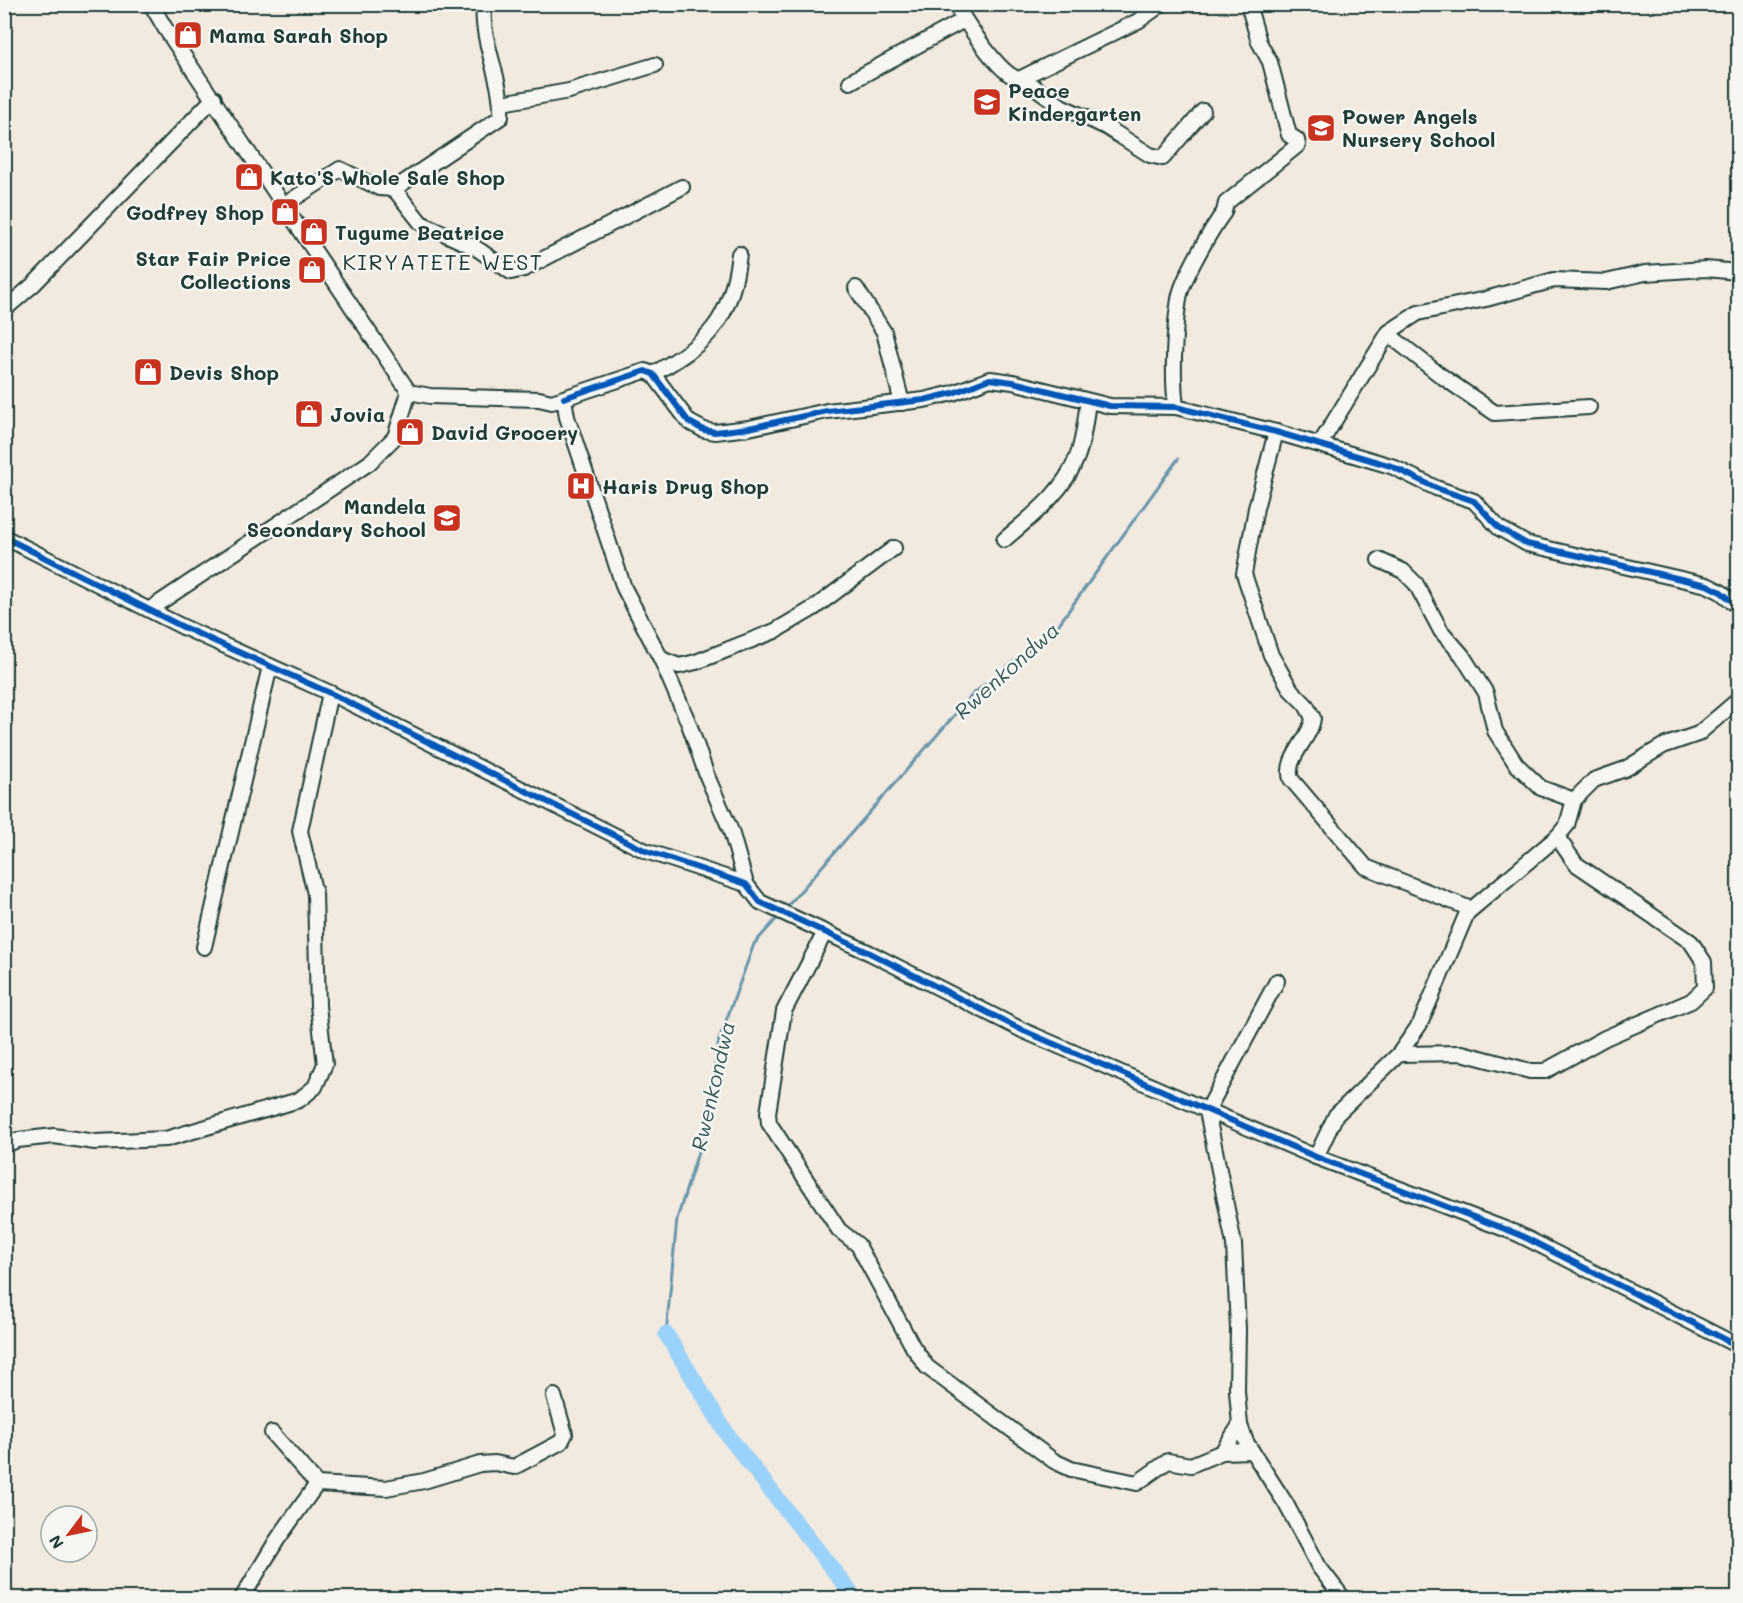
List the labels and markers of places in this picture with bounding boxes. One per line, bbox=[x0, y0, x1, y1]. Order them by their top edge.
shop icon: Mama Sarah Shop bbox=[172, 19, 204, 51]
place label: Mama Sarah Shop bbox=[209, 22, 388, 48]
place label: Peace Kindergarten bbox=[1008, 77, 1141, 126]
school or university icon: Peace Kindergarten bbox=[971, 86, 1003, 118]
place label: Power Angels Nursery School bbox=[1342, 103, 1495, 152]
school or university icon: Power Angels Nursery School bbox=[1305, 112, 1337, 144]
shop icon: Kato'S Whole Sale Shop bbox=[233, 161, 265, 193]
place label: Kato'S Whole Sale Shop bbox=[270, 164, 505, 190]
shop icon: Godfrey Shop bbox=[269, 196, 301, 228]
place label: Godfrey Shop bbox=[126, 199, 264, 225]
shop icon: Tugume Beatrice bbox=[298, 216, 330, 248]
place label: Tugume Beatrice bbox=[335, 219, 504, 245]
place label: Star Fair Price Collections bbox=[136, 245, 291, 294]
shop icon: Star Fair Price Collections bbox=[296, 254, 328, 286]
shop icon: Devis Shop bbox=[132, 356, 164, 388]
place label: Devis Shop bbox=[169, 359, 279, 385]
shop icon: Jovia bbox=[293, 398, 325, 430]
place label: Jovia bbox=[330, 401, 385, 427]
shop icon: David Grocery bbox=[394, 416, 426, 448]
place label: David Grocery bbox=[431, 419, 578, 445]
hospital icon: Haris Drug Shop bbox=[565, 470, 597, 502]
place label: Haris Drug Shop bbox=[602, 473, 769, 499]
place label: Mandela Secondary School bbox=[247, 493, 426, 542]
school or university icon: Mandela Secondary School bbox=[431, 502, 463, 534]

